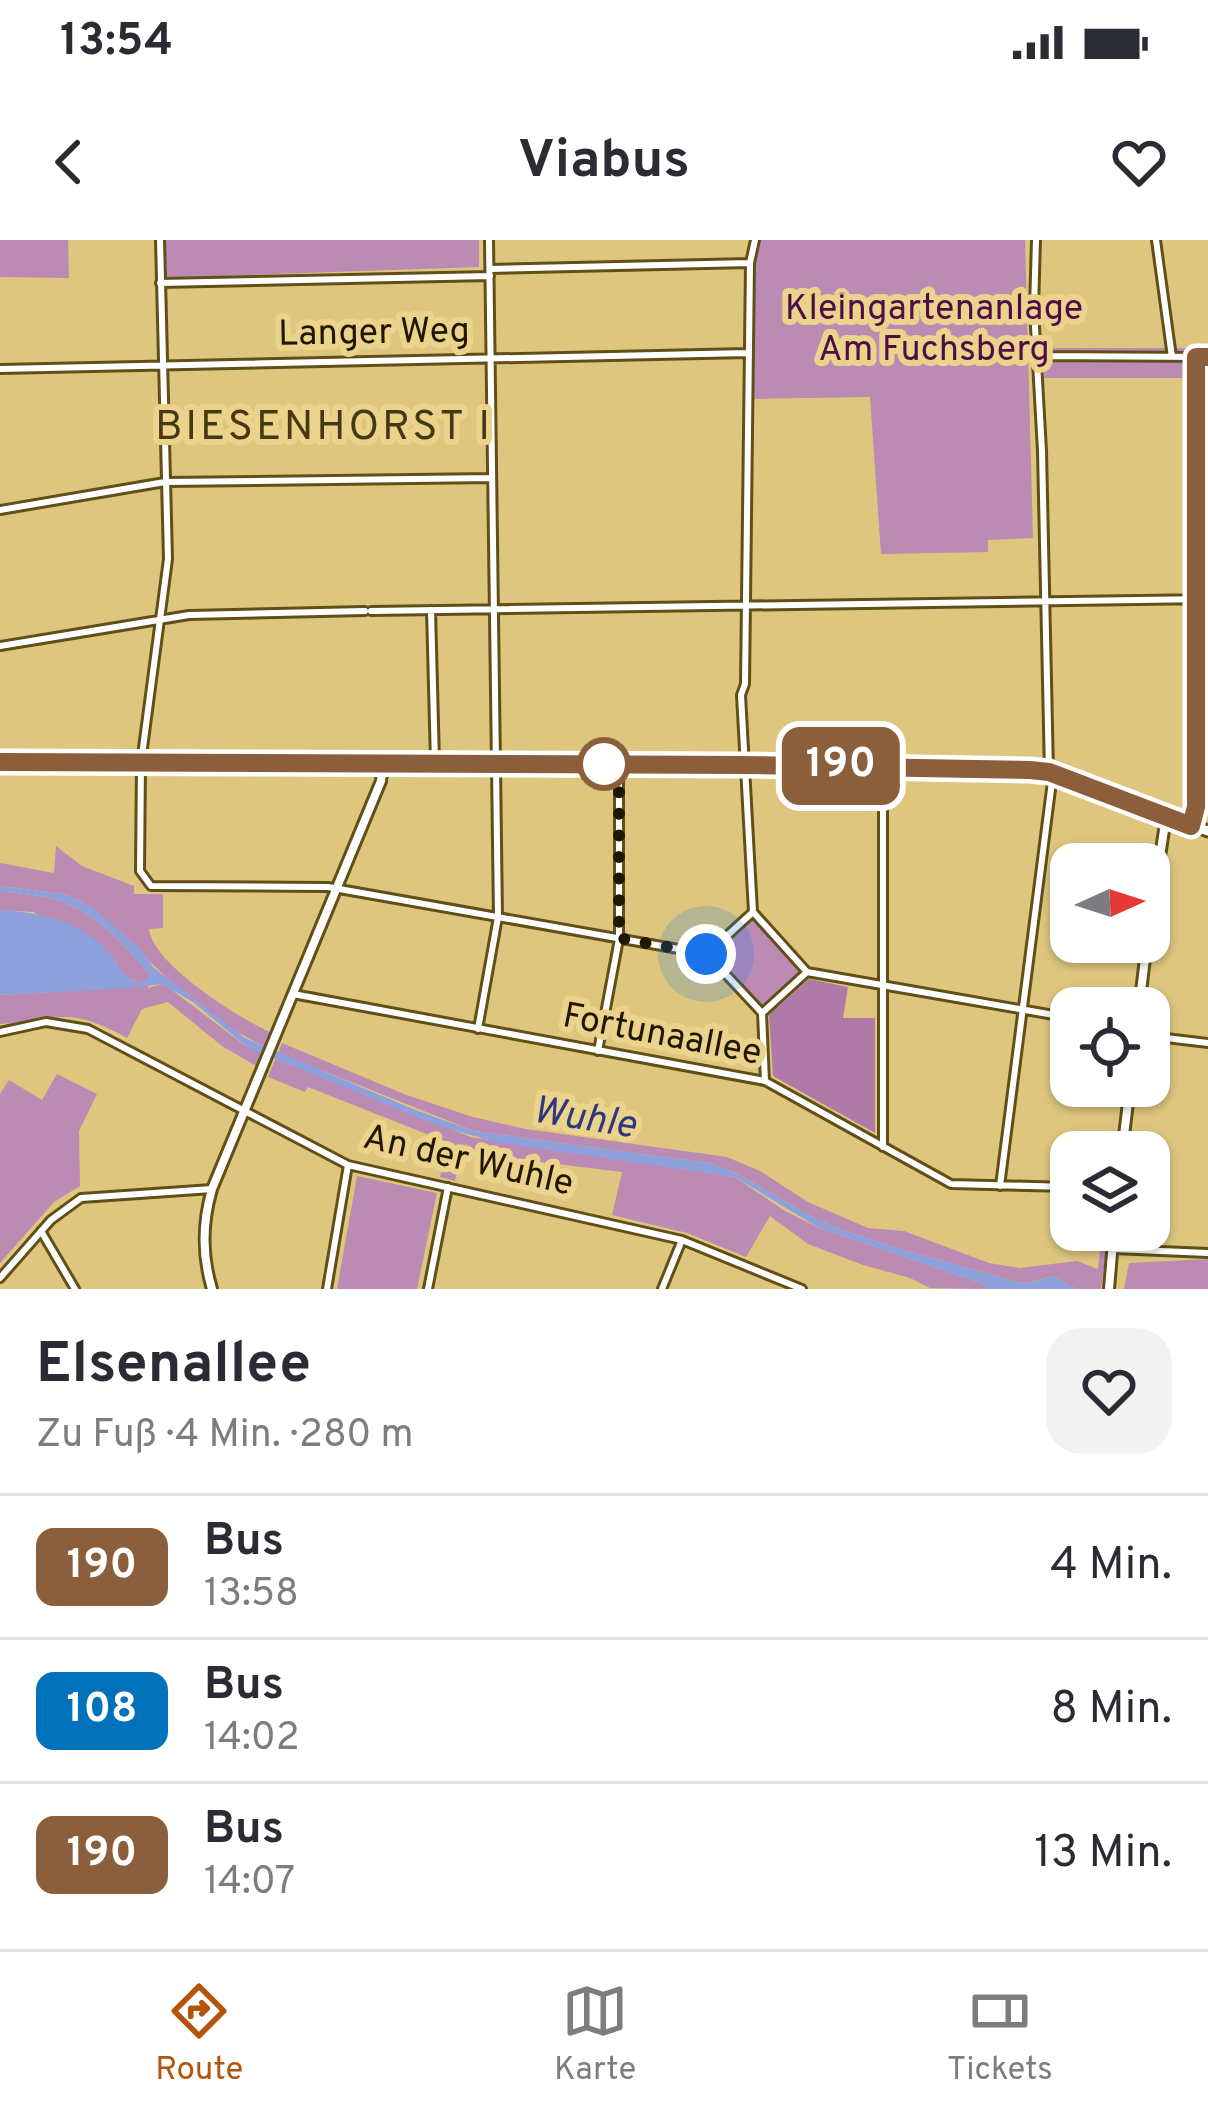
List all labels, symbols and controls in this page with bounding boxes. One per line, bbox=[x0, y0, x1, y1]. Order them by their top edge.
text: 13:54 bbox=[60, 14, 173, 71]
text: Viabus bbox=[518, 128, 690, 197]
icon: back bbox=[36, 129, 102, 195]
icon: heart bbox=[1106, 129, 1172, 195]
park label: Kleingartenanlage Am Fuchsberg bbox=[785, 287, 1083, 374]
street label: Langer Weg bbox=[278, 309, 470, 359]
district label: BIESENHORST I bbox=[155, 402, 493, 455]
line badge: 190 bbox=[772, 727, 910, 805]
unlabelled marker bbox=[579, 739, 629, 789]
text: 190 bbox=[806, 739, 876, 792]
north arrow bbox=[1050, 843, 1170, 963]
map controls bbox=[1050, 843, 1170, 1251]
your location bbox=[676, 924, 736, 984]
button: locate bbox=[1050, 987, 1170, 1107]
street label: Fortunaallee bbox=[559, 994, 765, 1078]
water label: Wuhle bbox=[529, 1088, 640, 1152]
street label: An der Wuhle bbox=[358, 1115, 578, 1209]
button: layers bbox=[1050, 1131, 1170, 1251]
button: heart bbox=[1046, 1328, 1172, 1454]
text: Elsenallee bbox=[36, 1331, 311, 1403]
text: Zu Fuß · 4 Min. · 280 m bbox=[36, 1412, 414, 1461]
text: Bus bbox=[204, 1514, 284, 1571]
text: 4 Min. bbox=[1050, 1538, 1172, 1595]
text: 190 bbox=[67, 1540, 137, 1593]
text: 13:58 bbox=[204, 1571, 299, 1620]
text: Bus bbox=[204, 1658, 284, 1715]
text: 8 Min. bbox=[1051, 1682, 1172, 1739]
text: 108 bbox=[67, 1684, 137, 1737]
text: 14:02 bbox=[204, 1715, 300, 1764]
text: Bus bbox=[204, 1802, 284, 1859]
text: 13 Min. bbox=[1034, 1826, 1172, 1883]
text: 190 bbox=[67, 1828, 137, 1881]
text: 14:07 bbox=[204, 1859, 295, 1908]
tab: Route bbox=[155, 1978, 243, 2092]
tab: Karte bbox=[554, 1978, 636, 2092]
tab: Tickets bbox=[947, 1978, 1053, 2092]

